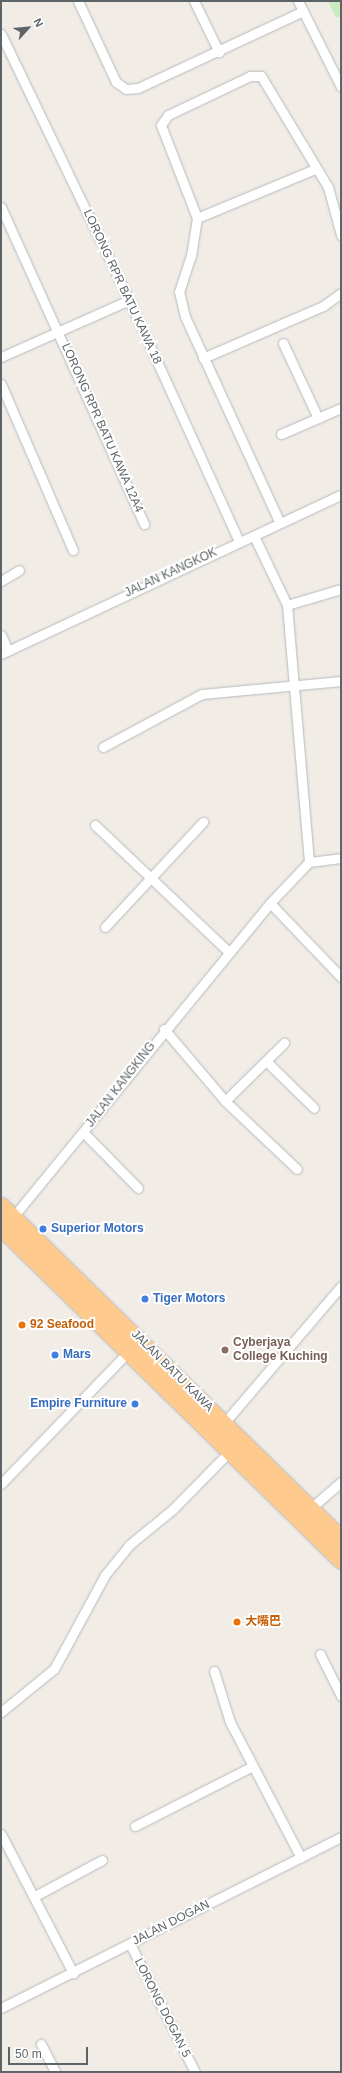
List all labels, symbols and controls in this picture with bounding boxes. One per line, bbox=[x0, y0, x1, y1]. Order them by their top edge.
north arrow bbox=[8, 8, 48, 48]
text: N bbox=[32, 16, 46, 29]
street label: LORONG RPR BATU KAWA 18 bbox=[80, 207, 164, 367]
street label: LORONG RPR BATU KAWA 12A4 bbox=[58, 341, 146, 515]
street label: JALAN KANGKOK bbox=[123, 545, 219, 601]
street label: JALAN KANGKING bbox=[83, 1040, 159, 1130]
place label: Superior Motors bbox=[51, 1222, 144, 1236]
marker: Superior Motors bbox=[38, 1224, 48, 1234]
place label: Tiger Motors bbox=[153, 1292, 225, 1306]
marker: Tiger Motors bbox=[140, 1294, 150, 1304]
place label: 92 Seafood bbox=[30, 1318, 94, 1332]
marker: 92 Seafood bbox=[17, 1320, 27, 1330]
street label: JALAN BATU KAWA bbox=[128, 1327, 216, 1415]
place label: Cyberjaya College Kuching bbox=[233, 1336, 328, 1364]
marker: Cyberjaya College Kuching bbox=[220, 1345, 230, 1355]
place label: Mars bbox=[63, 1348, 91, 1362]
marker: Mars bbox=[50, 1350, 60, 1360]
place label: Empire Furniture bbox=[30, 1397, 127, 1411]
marker: Empire Furniture bbox=[130, 1399, 140, 1409]
place label: 大嘴巴 bbox=[245, 1615, 281, 1629]
marker: 大嘴巴 bbox=[232, 1617, 242, 1627]
street label: JALAN DOGAN bbox=[130, 1897, 212, 1949]
street label: LORONG DOGAN 5 bbox=[131, 1956, 193, 2060]
scale bar bbox=[10, 2039, 90, 2065]
text: 50 m bbox=[15, 2047, 42, 2061]

